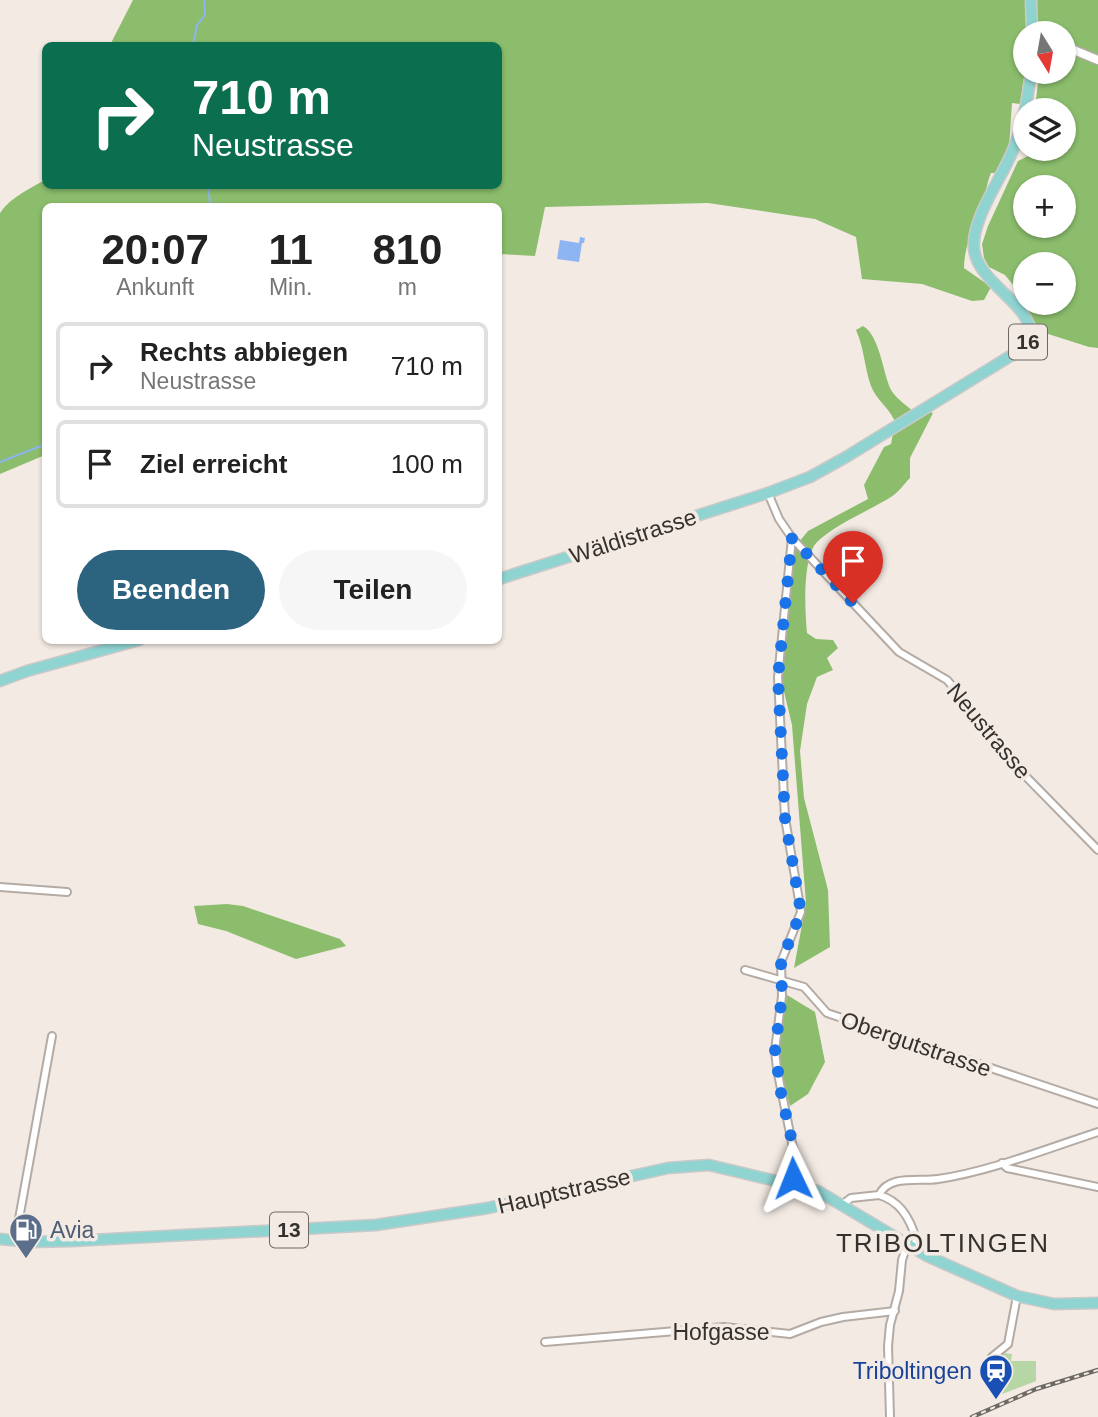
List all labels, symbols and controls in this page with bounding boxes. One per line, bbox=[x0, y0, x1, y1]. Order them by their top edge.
north arrow bbox=[1013, 21, 1076, 84]
map controls bbox=[1013, 21, 1076, 315]
icon: right bbox=[77, 70, 168, 161]
text: 710 m bbox=[192, 70, 331, 124]
button: layers bbox=[1013, 98, 1076, 161]
text: Neustrasse bbox=[192, 127, 354, 163]
button: + bbox=[1013, 175, 1076, 238]
text: 20:07 bbox=[102, 226, 209, 273]
text: 11 bbox=[268, 226, 313, 273]
text: 810 bbox=[372, 226, 442, 273]
button: − bbox=[1013, 252, 1076, 315]
text: Ankunft bbox=[116, 274, 194, 300]
text: Min. bbox=[269, 274, 312, 300]
text: m bbox=[398, 274, 417, 300]
road number: 16 bbox=[1009, 324, 1047, 360]
text: Rechts abbiegen bbox=[140, 337, 348, 367]
icon: right bbox=[81, 347, 119, 385]
text: 710 m bbox=[391, 351, 463, 381]
text: Neustrasse bbox=[140, 368, 256, 394]
icon: arrive bbox=[81, 445, 119, 483]
text: Ziel erreicht bbox=[140, 449, 287, 479]
text: 100 m bbox=[391, 449, 463, 479]
street label: Wäldistrasse bbox=[566, 503, 700, 569]
pin bbox=[823, 531, 883, 603]
icon: arrive bbox=[834, 542, 872, 580]
button: Beenden bbox=[77, 550, 265, 630]
button: Teilen bbox=[279, 550, 467, 630]
street label: Neustrasse bbox=[942, 678, 1036, 784]
street label: Obergutstrasse bbox=[837, 1006, 995, 1082]
position arrow bbox=[756, 1141, 830, 1215]
street label: Hauptstrasse bbox=[495, 1163, 633, 1219]
fuel station icon: Avia bbox=[7, 1211, 45, 1260]
road number: 13 bbox=[270, 1212, 308, 1248]
place label: Avia bbox=[50, 1217, 95, 1243]
district label: TRIBOLTINGEN bbox=[836, 1228, 1050, 1258]
street label: Hofgasse bbox=[672, 1319, 770, 1345]
station icon: Triboltingen bbox=[977, 1352, 1015, 1401]
place label: Triboltingen bbox=[853, 1358, 972, 1384]

